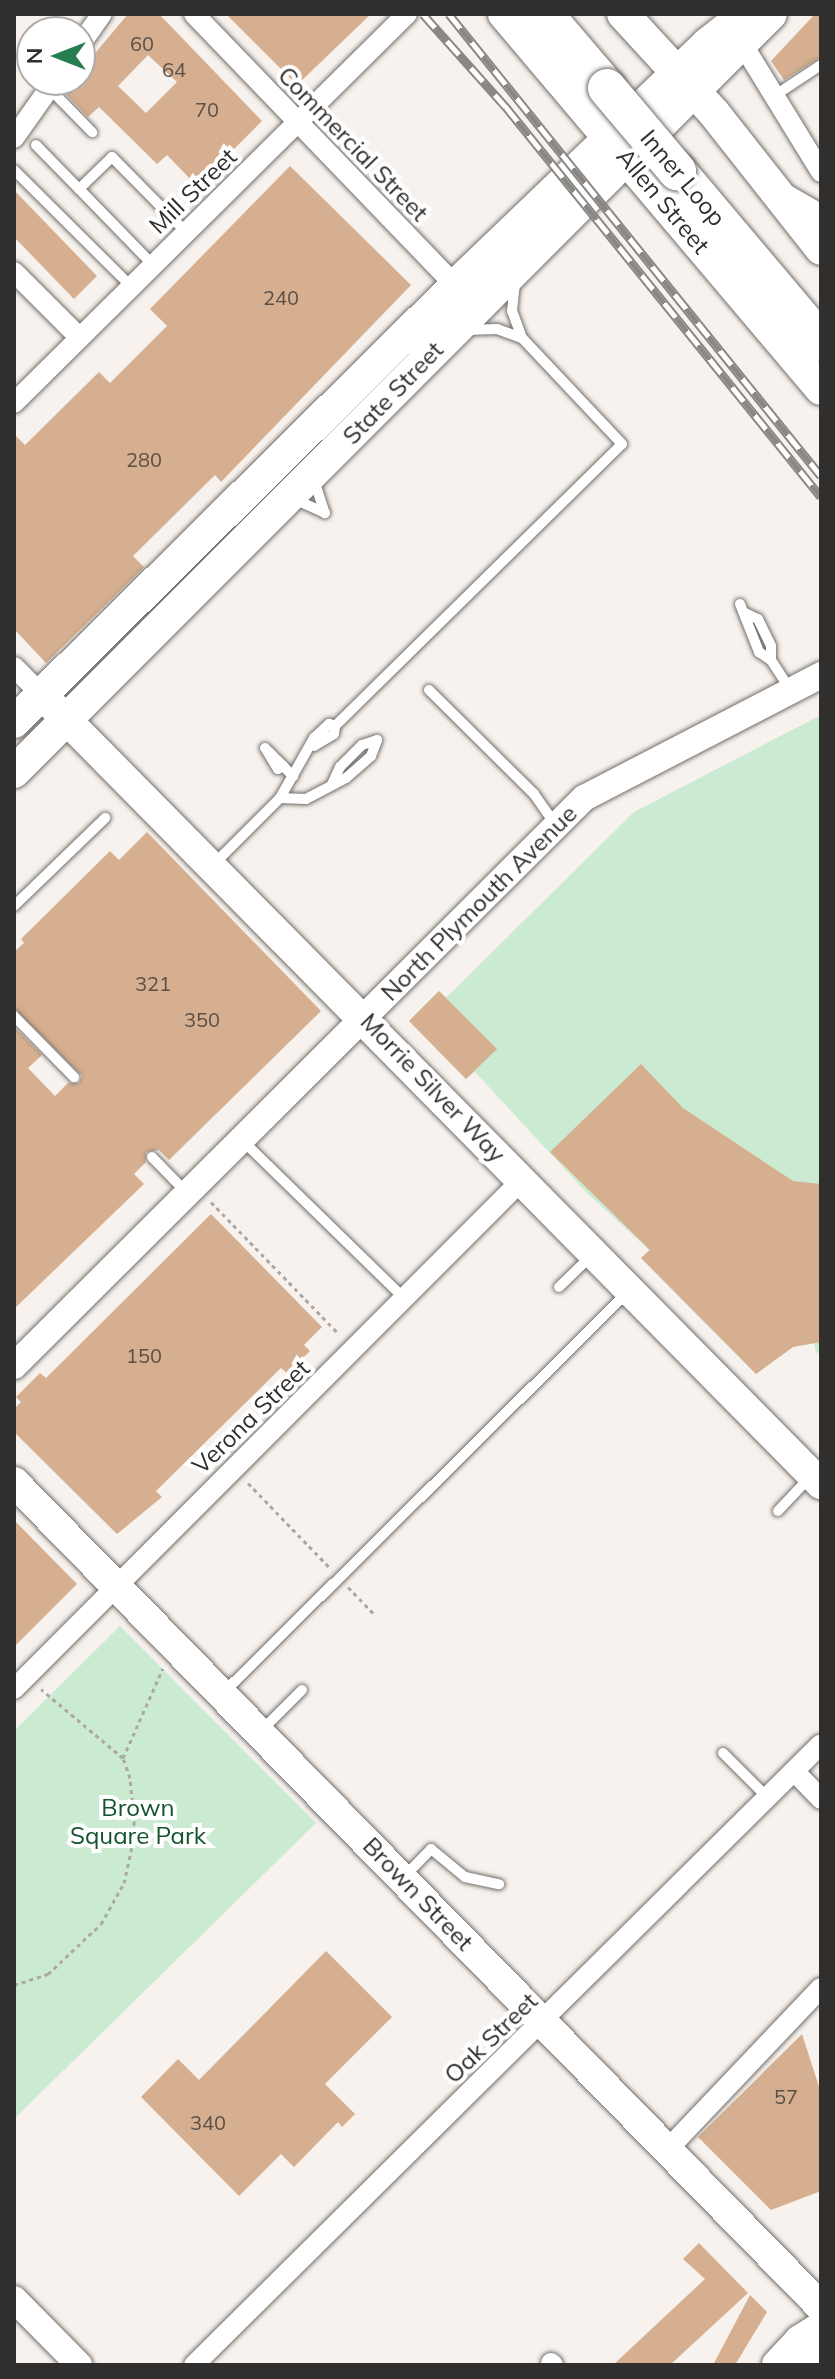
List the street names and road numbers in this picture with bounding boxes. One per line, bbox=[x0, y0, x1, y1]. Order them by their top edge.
street label: Commercial Street bbox=[272, 61, 434, 227]
street label: Inner Loop bbox=[634, 124, 732, 232]
street label: Mill Street bbox=[143, 142, 243, 240]
street label: Allen Street bbox=[611, 142, 715, 260]
street label: State Street bbox=[337, 336, 449, 450]
street label: North Plymouth Avenue bbox=[375, 799, 583, 1007]
street label: Morrie Silver Way bbox=[355, 1007, 511, 1169]
street label: Verona Street bbox=[186, 1354, 316, 1480]
street label: Brown Street bbox=[357, 1832, 479, 1956]
street label: Oak Street bbox=[439, 1987, 543, 2089]

